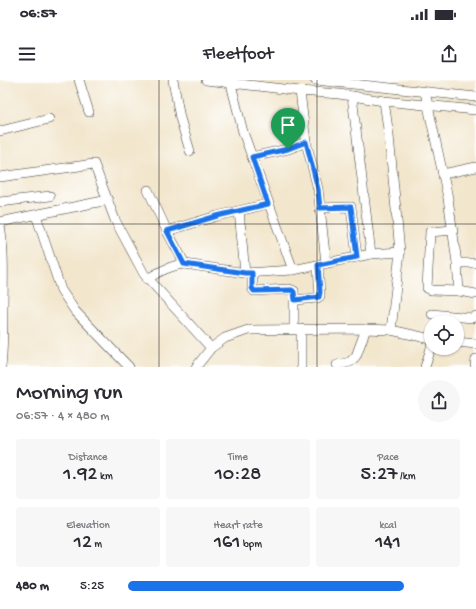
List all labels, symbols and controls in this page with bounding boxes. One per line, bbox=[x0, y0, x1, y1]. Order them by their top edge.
text: 06:57 bbox=[20, 5, 57, 23]
icon: menu bbox=[16, 43, 38, 65]
icon: share bbox=[438, 43, 460, 65]
text: Fleetfoot bbox=[203, 44, 273, 65]
pin bbox=[271, 108, 305, 149]
icon: arrive bbox=[277, 114, 299, 136]
map controls bbox=[424, 315, 464, 355]
button: locate bbox=[424, 315, 464, 355]
button: share bbox=[418, 380, 460, 422]
text: Morning run bbox=[16, 381, 122, 407]
text: 06:57 · 4 × 480 m bbox=[16, 409, 109, 424]
text: Distance bbox=[69, 452, 107, 464]
text: Time bbox=[228, 452, 248, 464]
text: Pace bbox=[377, 452, 399, 464]
text: 1.92 bbox=[63, 464, 97, 487]
text: 10:28 bbox=[215, 464, 261, 487]
text: 5:27 bbox=[361, 464, 398, 487]
text: km bbox=[97, 471, 113, 483]
text: /km bbox=[398, 471, 415, 483]
text: Elevation bbox=[66, 520, 110, 532]
text: Heart rate bbox=[213, 520, 263, 532]
text: kcal bbox=[379, 520, 397, 532]
text: 12 bbox=[74, 532, 92, 555]
text: 161 bbox=[214, 532, 240, 555]
text: 141 bbox=[375, 532, 401, 555]
text: m bbox=[92, 539, 102, 551]
text: bpm bbox=[240, 539, 262, 551]
text: 480 m bbox=[16, 579, 49, 594]
text: 5:25 bbox=[80, 579, 104, 594]

